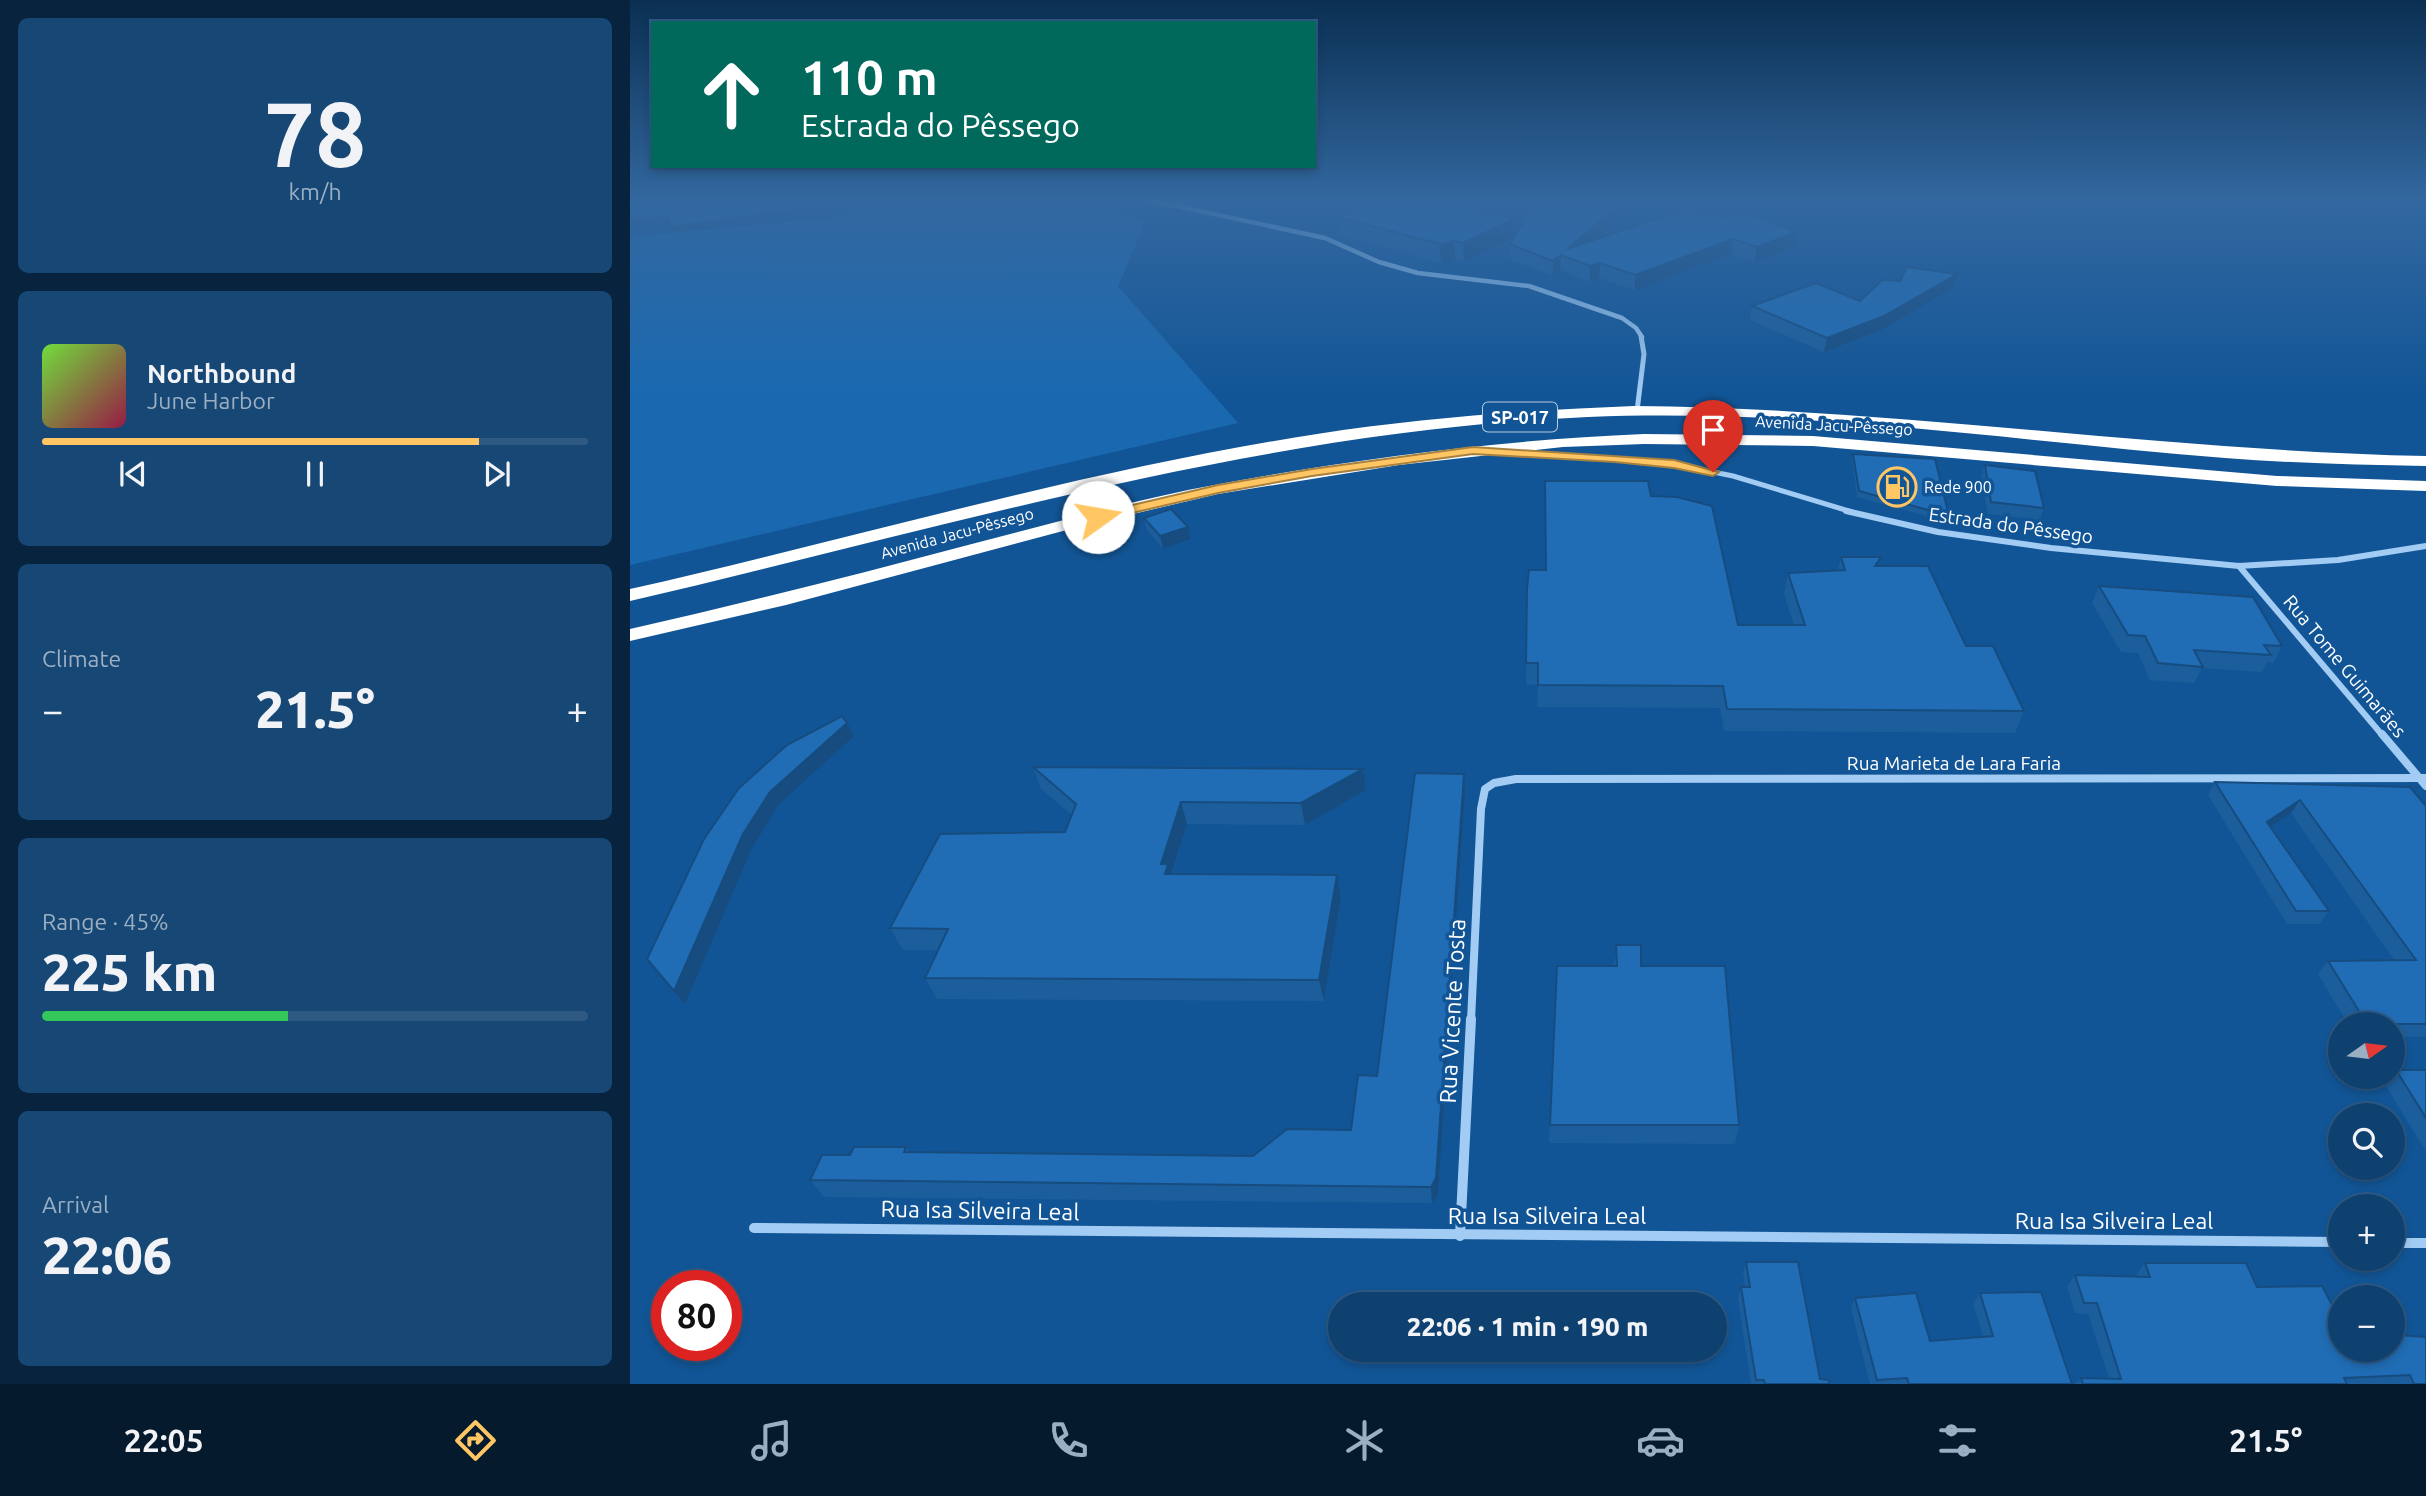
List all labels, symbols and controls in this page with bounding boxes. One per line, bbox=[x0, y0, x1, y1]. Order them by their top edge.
icon: ahead bbox=[686, 49, 777, 140]
text: 110 m bbox=[801, 49, 938, 104]
text: 78 bbox=[264, 82, 366, 184]
text: Estrada do Pêssego bbox=[801, 107, 1080, 143]
text: km/h bbox=[288, 179, 342, 204]
text: Northbound bbox=[147, 359, 296, 388]
text: June Harbor bbox=[147, 388, 275, 413]
pin bbox=[1683, 400, 1743, 472]
road number: SP-017 bbox=[1483, 402, 1557, 432]
icon: arrive bbox=[1694, 411, 1732, 449]
street label: Avenida Jacu-Pêssego bbox=[1755, 412, 1913, 438]
icon: previous bbox=[114, 455, 152, 493]
icon: pause bbox=[296, 455, 334, 493]
icon: next bbox=[478, 455, 516, 493]
fuel station icon: Rede 900 bbox=[1876, 466, 1918, 508]
place label: Rede 900 bbox=[1924, 478, 1992, 496]
position arrow bbox=[1061, 480, 1135, 554]
street label: Estrada do Pêssego bbox=[1927, 503, 2095, 547]
street label: Avenida Jacu-Pêssego bbox=[878, 504, 1036, 562]
street label: Rua Tome Guimarães bbox=[2279, 590, 2411, 742]
text: Climate bbox=[42, 646, 121, 671]
text: 21.5° bbox=[255, 680, 375, 738]
text: − bbox=[42, 689, 63, 731]
text: + bbox=[567, 689, 588, 731]
street label: Rua Marieta de Lara Faria bbox=[1847, 752, 2061, 774]
text: Range · 45% bbox=[42, 909, 169, 934]
street label: Rua Vicente Tosta bbox=[1435, 918, 1469, 1104]
text: 225 km bbox=[42, 943, 217, 1001]
north arrow bbox=[2328, 1012, 2404, 1088]
map controls bbox=[2328, 1012, 2405, 1362]
button: search bbox=[2328, 1103, 2405, 1180]
text: Arrival bbox=[42, 1192, 109, 1217]
button: + bbox=[2328, 1194, 2405, 1271]
street label: Rua Isa Silveira Leal bbox=[880, 1196, 1080, 1224]
street label: Rua Isa Silveira Leal bbox=[1448, 1203, 1646, 1228]
street label: Rua Isa Silveira Leal bbox=[2015, 1208, 2213, 1233]
text: 22:06 bbox=[42, 1226, 172, 1284]
speed limit sign: 80 bbox=[651, 1270, 742, 1361]
button: − bbox=[2328, 1285, 2405, 1362]
text: 22:06 · 1 min · 190 m bbox=[1407, 1312, 1648, 1341]
icon: directions bbox=[451, 1416, 500, 1465]
icon: music bbox=[747, 1416, 796, 1465]
icon: phone bbox=[1044, 1416, 1093, 1465]
icon: climate bbox=[1340, 1416, 1389, 1465]
icon: car bbox=[1636, 1416, 1685, 1465]
icon: filters bbox=[1933, 1416, 1982, 1465]
text: 22:05 bbox=[124, 1422, 204, 1458]
text: 21.5° bbox=[2229, 1422, 2302, 1458]

